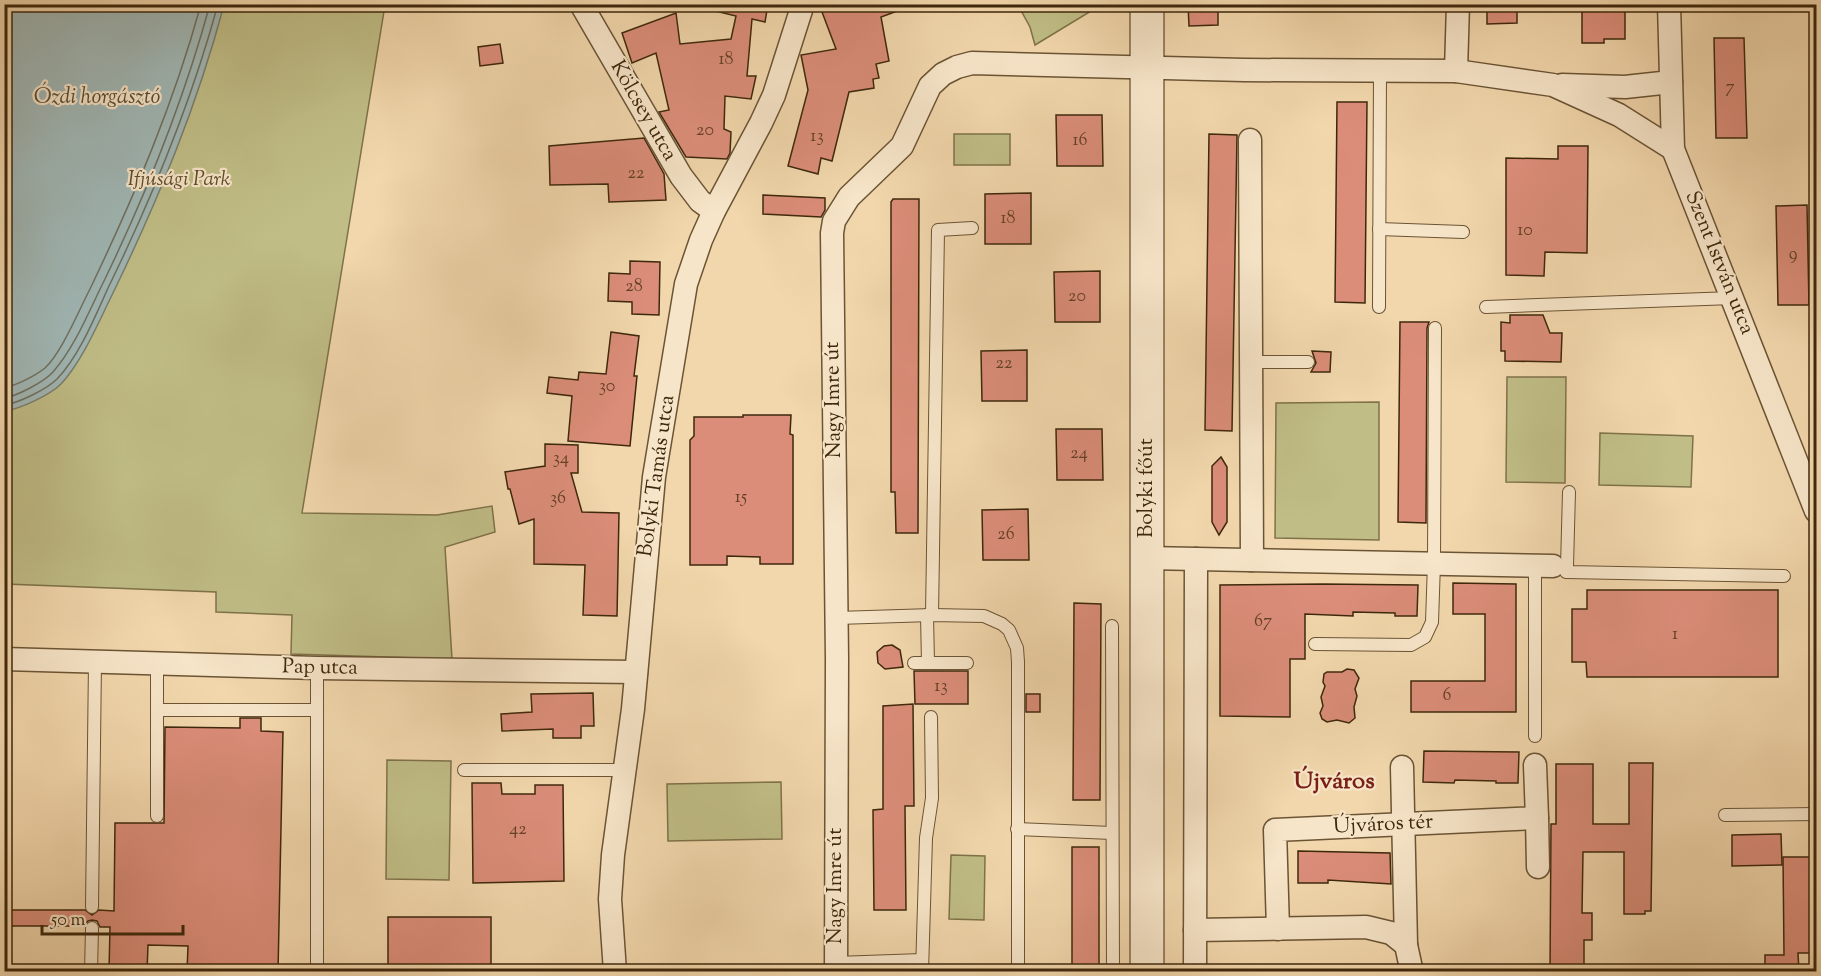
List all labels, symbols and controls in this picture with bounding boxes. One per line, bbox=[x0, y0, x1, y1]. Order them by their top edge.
house number: 18 bbox=[718, 47, 734, 73]
street label: Kölcsey utca bbox=[602, 55, 684, 167]
house number: 7 bbox=[1725, 75, 1735, 101]
water label: Ózdi horgásztó bbox=[34, 81, 161, 114]
house number: 20 bbox=[696, 118, 714, 144]
house number: 13 bbox=[810, 124, 824, 150]
house number: 16 bbox=[1072, 128, 1088, 154]
house number: 22 bbox=[628, 161, 645, 187]
park label: Ifjúsági Park bbox=[128, 165, 231, 195]
street label: Szent István utca bbox=[1677, 187, 1762, 340]
house number: 18 bbox=[1000, 206, 1016, 232]
house number: 10 bbox=[1517, 218, 1533, 244]
house number: 9 bbox=[1789, 242, 1798, 268]
house number: 28 bbox=[625, 274, 643, 300]
house number: 20 bbox=[1068, 284, 1086, 310]
street label: Nagy Imre út bbox=[818, 341, 850, 459]
house number: 22 bbox=[996, 351, 1013, 377]
house number: 30 bbox=[599, 374, 615, 400]
street label: Bolyki Tamás utca bbox=[631, 393, 683, 559]
street label: Bolyki főút bbox=[1132, 438, 1162, 538]
house number: 24 bbox=[1070, 441, 1088, 467]
house number: 34 bbox=[553, 446, 569, 472]
house number: 15 bbox=[735, 485, 747, 511]
house number: 36 bbox=[550, 486, 566, 512]
house number: 26 bbox=[997, 522, 1015, 548]
house number: 67 bbox=[1254, 609, 1272, 635]
house number: 1 bbox=[1672, 622, 1678, 648]
street label: Pap utca bbox=[282, 652, 358, 684]
house number: 13 bbox=[934, 674, 948, 700]
house number: 6 bbox=[1443, 683, 1452, 709]
district label: Újváros bbox=[1293, 765, 1375, 799]
street label: Újváros tér bbox=[1332, 807, 1434, 843]
house number: 42 bbox=[509, 817, 527, 843]
street label: Nagy Imre út bbox=[821, 828, 851, 944]
scale bar bbox=[42, 898, 183, 936]
text: 50 m bbox=[50, 908, 86, 934]

